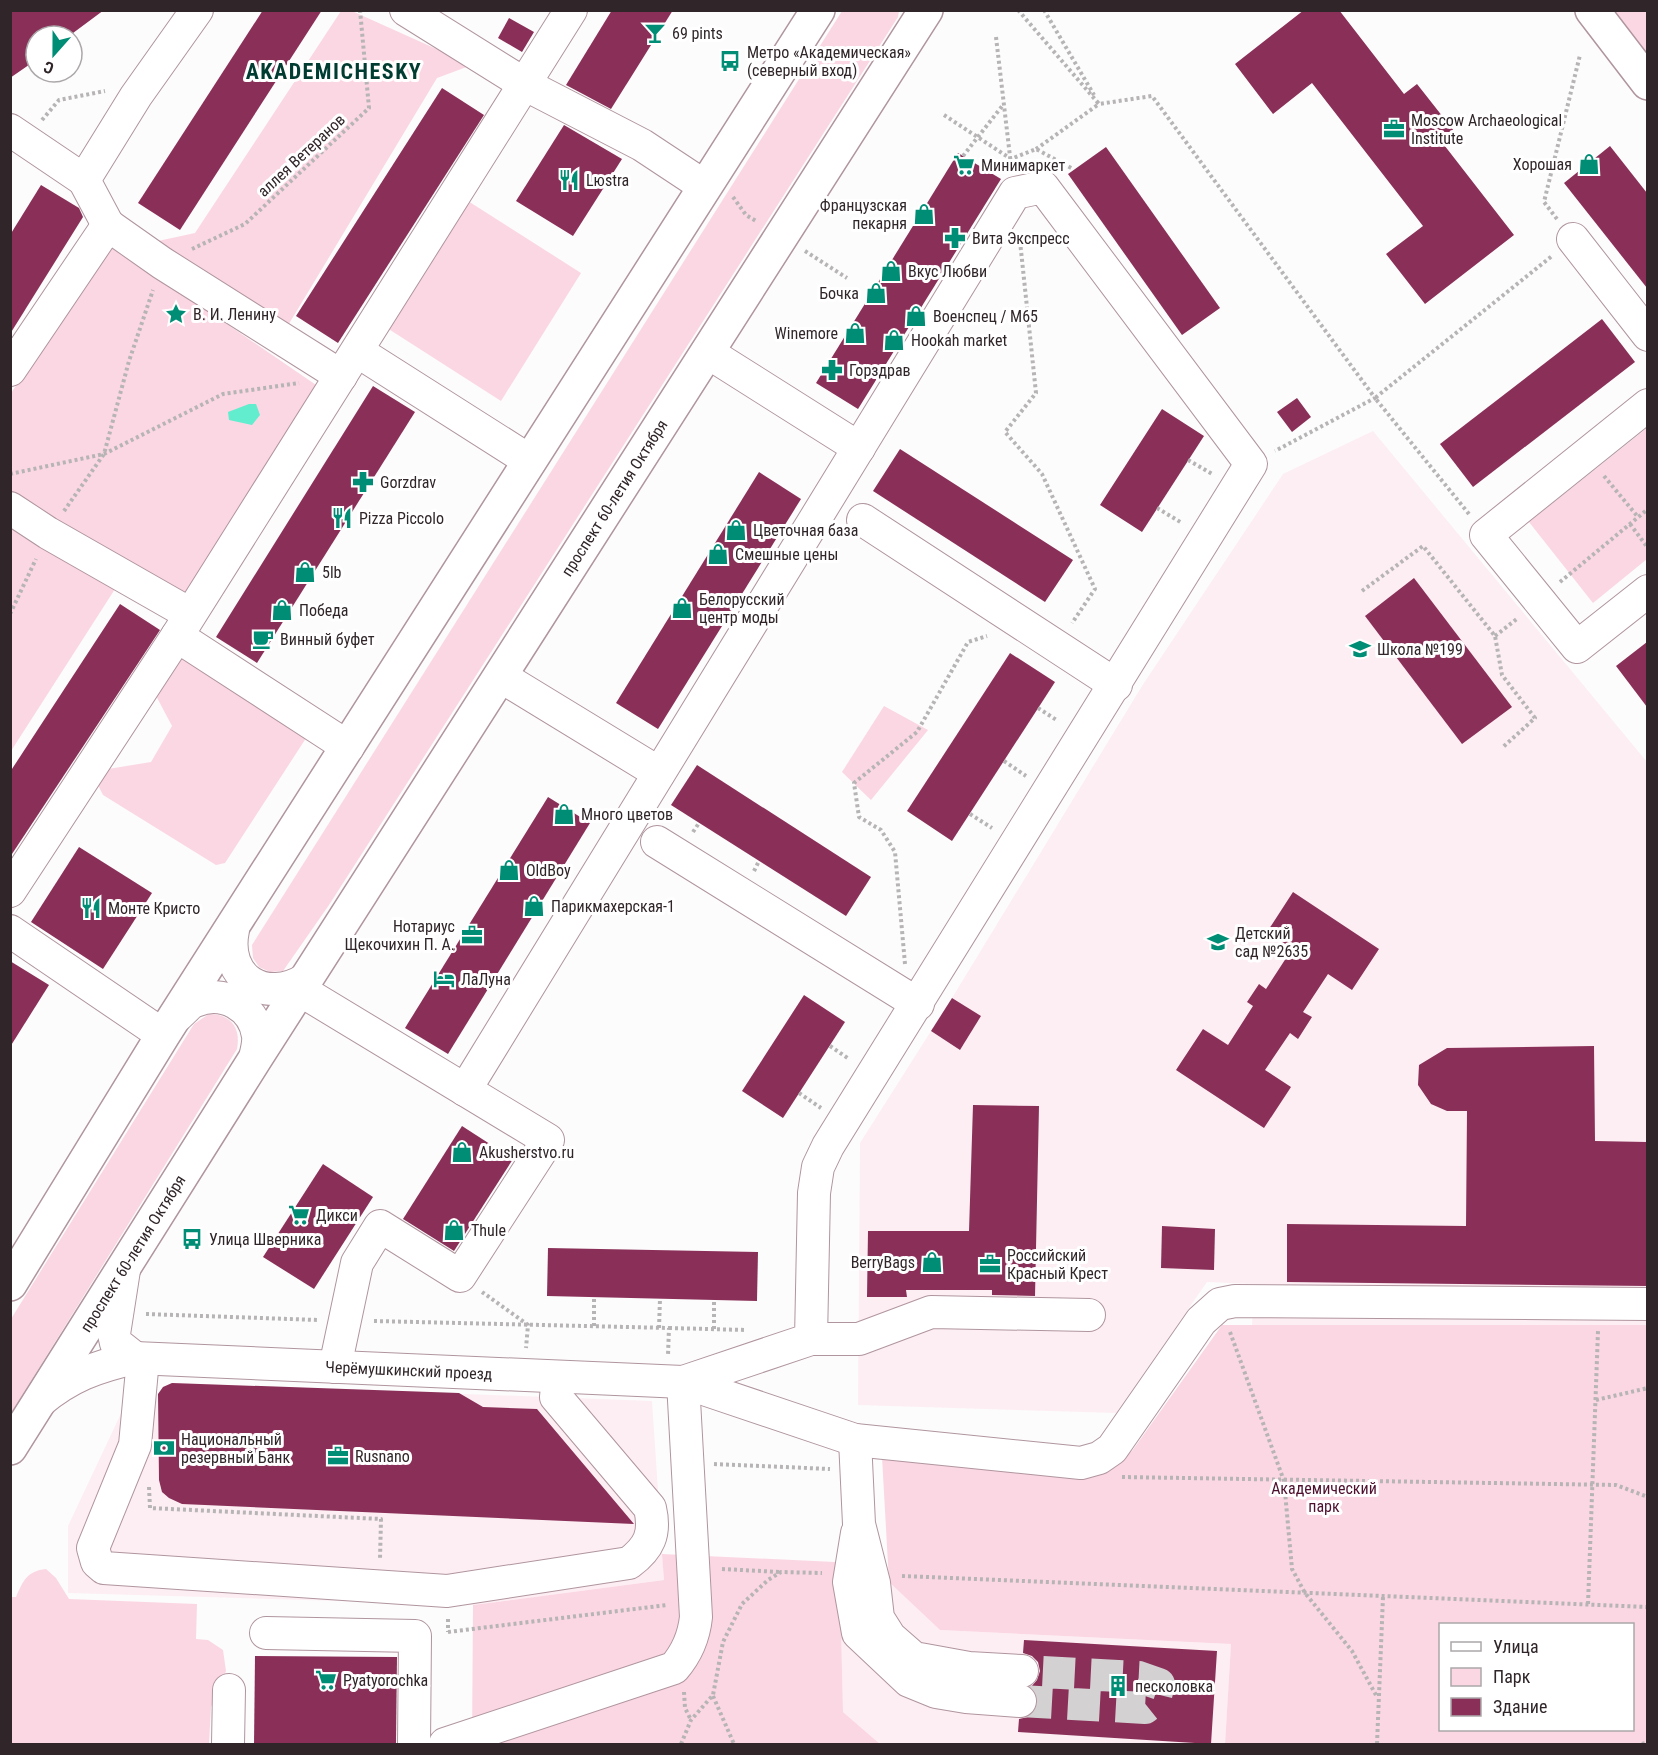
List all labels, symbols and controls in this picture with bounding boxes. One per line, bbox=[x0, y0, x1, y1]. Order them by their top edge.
bar icon: 69 pints bbox=[643, 21, 667, 45]
north arrow bbox=[24, 24, 84, 84]
place label: 69 pints bbox=[672, 24, 723, 43]
place label: Метро «Академическая» (северный вход) bbox=[747, 43, 911, 80]
bus stop icon: Метро «Академическая» (северный вход) bbox=[718, 49, 742, 73]
text: С bbox=[41, 57, 56, 78]
district label: AKADEMICHESKY bbox=[246, 59, 422, 84]
street label: аллея Ветеранов bbox=[254, 110, 349, 201]
place label: Moscow Archaeological Institute bbox=[1411, 111, 1562, 148]
office icon: Moscow Archaeological Institute bbox=[1382, 117, 1406, 141]
shop icon: Хорошая bbox=[1577, 152, 1601, 176]
supermarket icon: Минимаркет bbox=[952, 153, 976, 177]
place label: Хорошая bbox=[1513, 155, 1572, 174]
place label: Минимаркет bbox=[981, 156, 1065, 175]
restaurant icon: Lюstra bbox=[557, 168, 581, 192]
place label: Lюstra bbox=[586, 171, 629, 190]
place label: Французская пекарня bbox=[820, 196, 907, 233]
shop icon: Французская пекарня bbox=[912, 202, 936, 226]
pharmacy icon: Вита Экспресс bbox=[943, 226, 967, 250]
place label: Вита Экспресс bbox=[972, 229, 1070, 248]
shop icon: Вкус Любви bbox=[879, 259, 903, 283]
place label: Вкус Любви bbox=[908, 262, 987, 281]
shop icon: Бочка bbox=[864, 281, 888, 305]
place label: Бочка bbox=[819, 284, 859, 303]
place icon: В. И. Ленину bbox=[164, 302, 188, 326]
shop icon: Военспец / М65 bbox=[904, 304, 928, 328]
place label: В. И. Ленину bbox=[193, 305, 276, 324]
place label: Военспец / М65 bbox=[933, 307, 1038, 326]
shop icon: Winemore bbox=[843, 321, 867, 345]
place label: Winemore bbox=[775, 324, 838, 343]
shop icon: Hookah market bbox=[882, 328, 906, 352]
place label: Hookah market bbox=[911, 331, 1007, 350]
pharmacy icon: Горздрав bbox=[820, 358, 844, 382]
place label: Горздрав bbox=[849, 361, 911, 380]
street label: проспект 60-летия Октября bbox=[557, 416, 672, 580]
pharmacy icon: Gorzdrav bbox=[351, 470, 375, 494]
place label: Gorzdrav bbox=[380, 473, 436, 492]
restaurant icon: Pizza Piccolo bbox=[330, 506, 354, 530]
place label: Pizza Piccolo bbox=[359, 509, 444, 528]
shop icon: Цветочная база bbox=[724, 518, 748, 542]
place label: Цветочная база bbox=[753, 521, 858, 540]
shop icon: Смешные цены bbox=[706, 542, 730, 566]
place label: Смешные цены bbox=[735, 545, 838, 564]
shop icon: 5lb bbox=[293, 560, 317, 584]
place label: 5lb bbox=[322, 563, 342, 582]
place label: Белорусский центр моды bbox=[699, 590, 785, 627]
shop icon: Белорусский центр моды bbox=[670, 596, 694, 620]
shop icon: Победа bbox=[270, 598, 294, 622]
place label: Победа bbox=[299, 601, 348, 620]
cafe icon: Винный буфет bbox=[251, 627, 275, 651]
place label: Винный буфет bbox=[280, 630, 375, 649]
school or university icon: Школа №199 bbox=[1348, 637, 1372, 661]
place label: Школа №199 bbox=[1377, 640, 1463, 659]
shop icon: Много цветов bbox=[552, 802, 576, 826]
place label: Много цветов bbox=[581, 805, 673, 824]
shop icon: OldBoy bbox=[497, 858, 521, 882]
place label: OldBoy bbox=[526, 861, 571, 880]
shop icon: Парикмахерская-1 bbox=[522, 894, 546, 918]
restaurant icon: Монте Кристо bbox=[79, 896, 103, 920]
place label: Парикмахерская-1 bbox=[551, 897, 675, 916]
place label: Монте Кристо bbox=[108, 899, 200, 918]
place label: Нотариус Щекочихин П. А. bbox=[344, 917, 455, 954]
office icon: Нотариус Щекочихин П. А. bbox=[460, 923, 484, 947]
place label: Детский сад №2635 bbox=[1235, 924, 1308, 961]
school or university icon: Детский сад №2635 bbox=[1206, 930, 1230, 954]
hotel icon: ЛаЛуна bbox=[432, 967, 456, 991]
place label: ЛаЛуна bbox=[461, 970, 511, 989]
shop icon: Akusherstvo.ru bbox=[450, 1140, 474, 1164]
place label: Akusherstvo.ru bbox=[479, 1143, 574, 1162]
street label: проспект 60-летия Октября bbox=[76, 1172, 190, 1336]
supermarket icon: Дикси bbox=[287, 1203, 311, 1227]
place label: Дикси bbox=[316, 1206, 358, 1225]
shop icon: Thule bbox=[442, 1218, 466, 1242]
place label: Thule bbox=[471, 1221, 506, 1240]
bus stop icon: Улица Шверника bbox=[180, 1227, 204, 1251]
place label: Улица Шверника bbox=[209, 1230, 321, 1249]
place label: Российский Красный Крест bbox=[1007, 1246, 1108, 1283]
shop icon: BerryBags bbox=[920, 1250, 944, 1274]
office icon: Российский Красный Крест bbox=[978, 1252, 1002, 1276]
place label: BerryBags bbox=[851, 1253, 915, 1272]
street label: Черёмушкинский проезд bbox=[325, 1357, 493, 1384]
place label: Национальный резервный Банк bbox=[181, 1430, 290, 1467]
bank icon: Национальный резервный Банк bbox=[152, 1436, 176, 1460]
office icon: Rusnano bbox=[326, 1444, 350, 1468]
place label: Rusnano bbox=[355, 1447, 410, 1466]
park label: Академический парк bbox=[1271, 1479, 1377, 1516]
legend bbox=[1439, 1623, 1634, 1731]
text: Улица bbox=[1493, 1636, 1539, 1657]
text: Парк bbox=[1493, 1666, 1531, 1687]
supermarket icon: Pyatyorochka bbox=[314, 1668, 338, 1692]
place label: Pyatyorochka bbox=[343, 1671, 428, 1690]
building icon: песколовка bbox=[1106, 1674, 1130, 1698]
place label: песколовка bbox=[1135, 1677, 1213, 1696]
text: Здание bbox=[1493, 1696, 1547, 1717]

